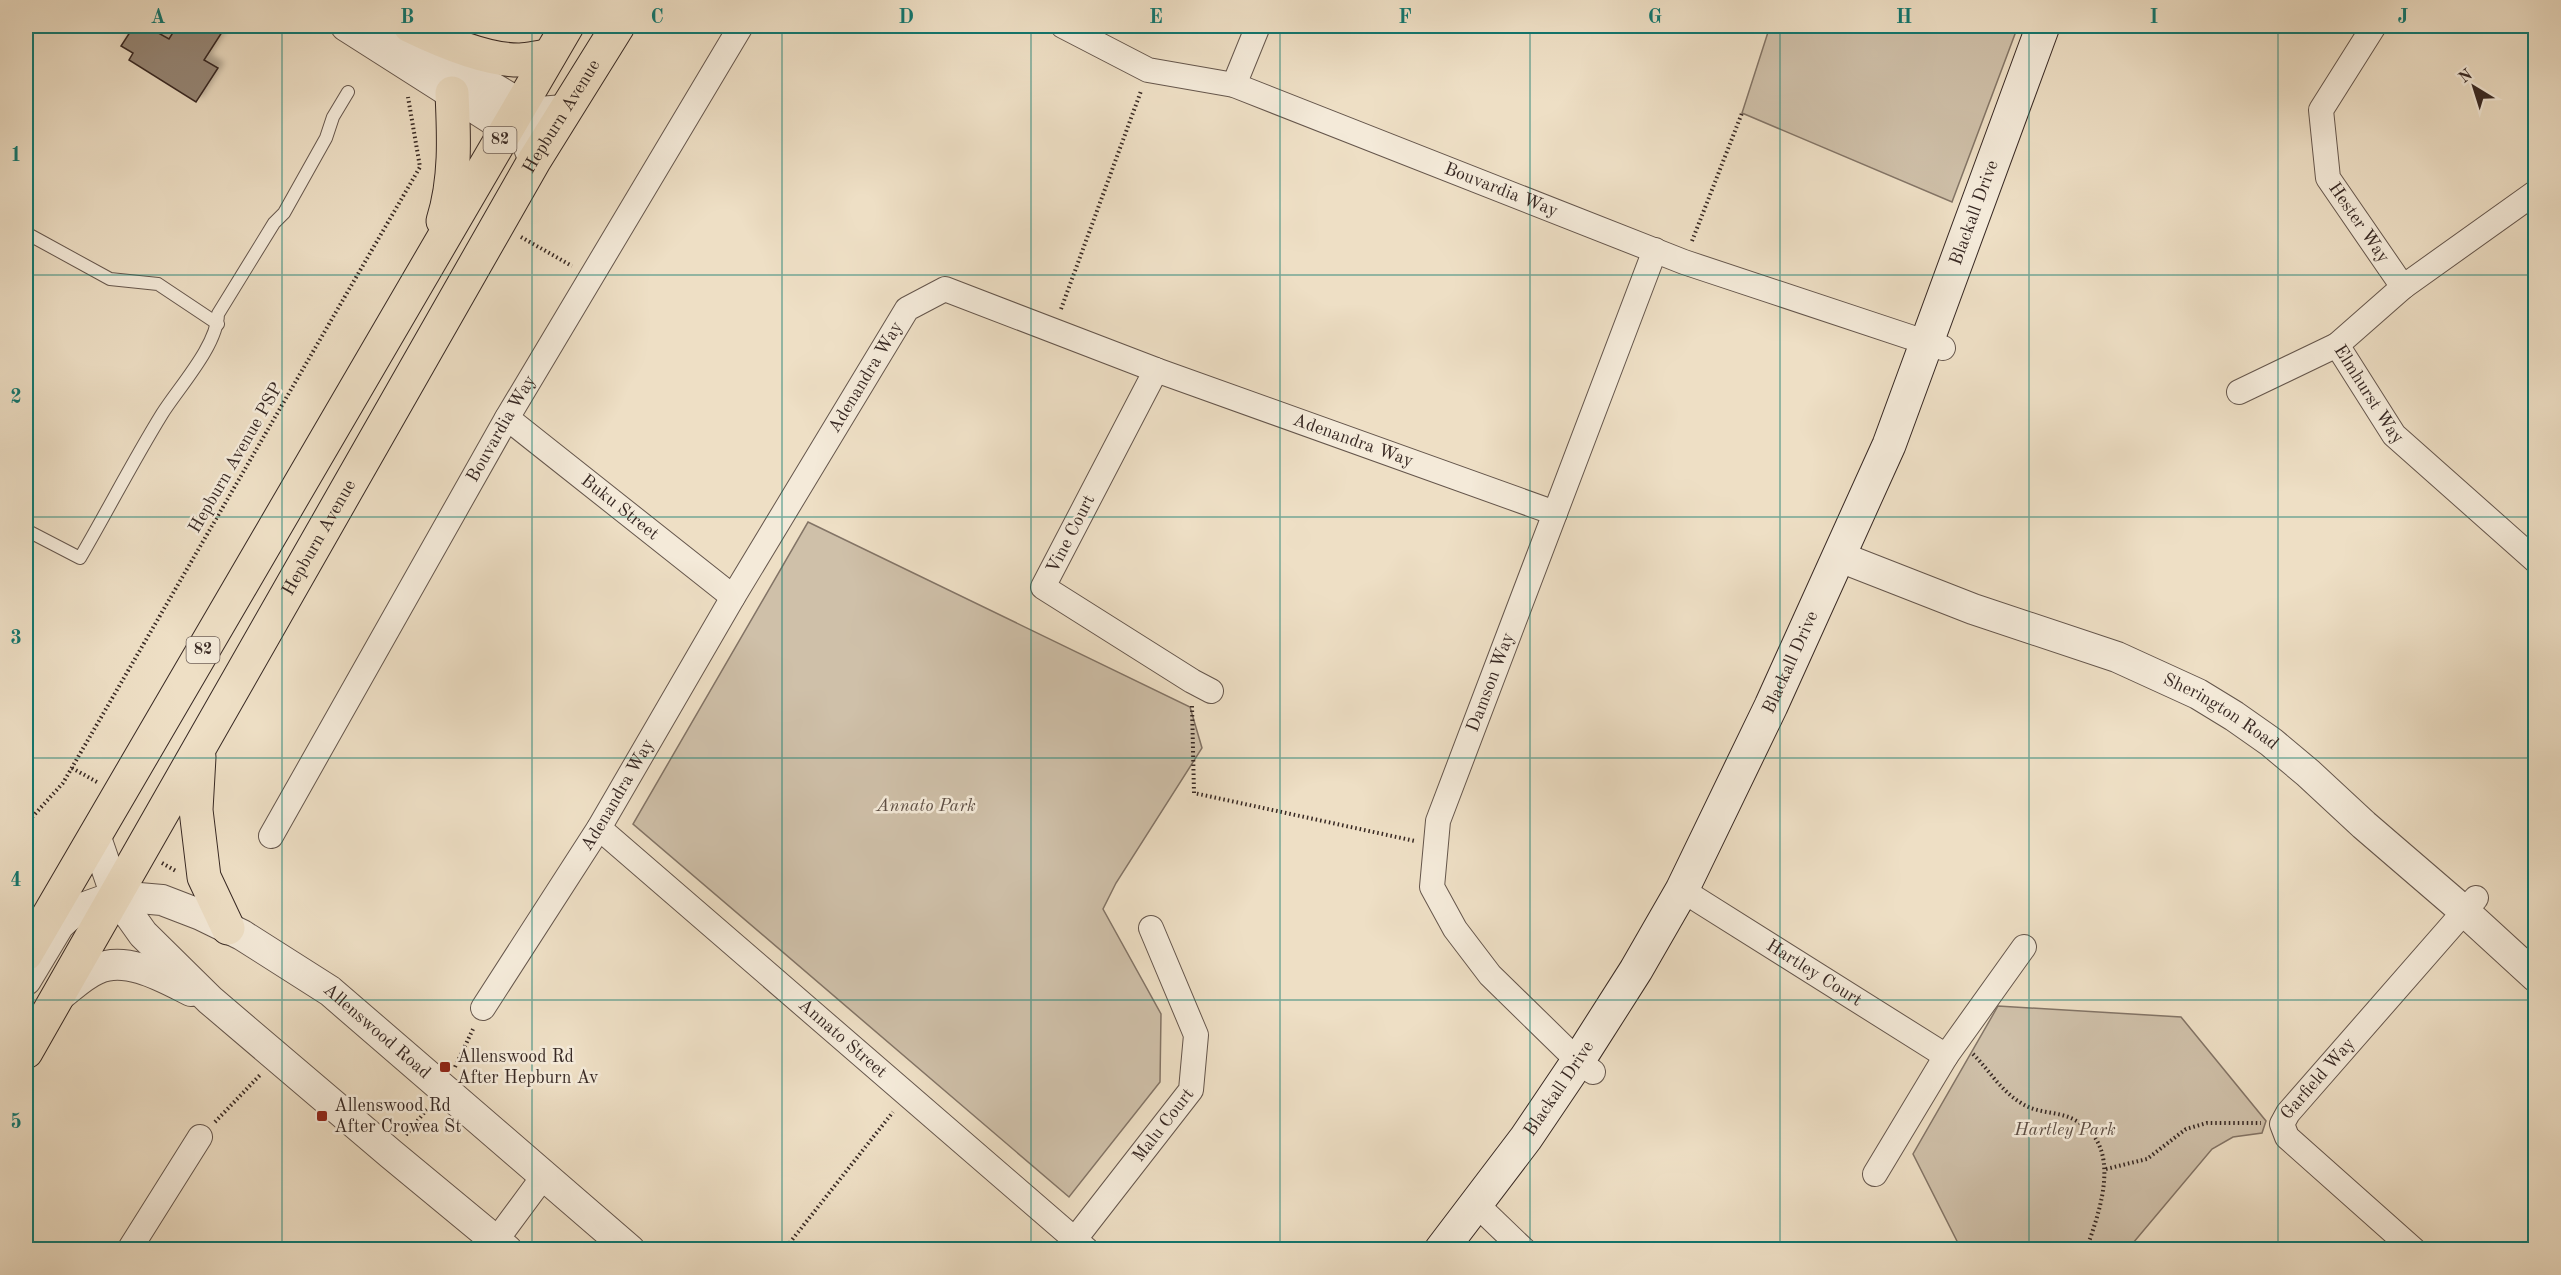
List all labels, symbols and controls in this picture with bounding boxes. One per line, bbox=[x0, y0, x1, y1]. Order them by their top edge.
text: A bbox=[150, 8, 166, 28]
text: B bbox=[400, 8, 414, 28]
text: C bbox=[650, 8, 664, 28]
text: D bbox=[898, 8, 914, 28]
text: E bbox=[1149, 8, 1163, 28]
text: F bbox=[1398, 8, 1412, 28]
text: G bbox=[1648, 8, 1662, 28]
text: H bbox=[1896, 8, 1912, 28]
text: I bbox=[2150, 8, 2158, 28]
text: J bbox=[2398, 8, 2409, 28]
street label: Hepburn Avenue bbox=[520, 57, 604, 176]
north arrow bbox=[2444, 57, 2504, 117]
text: N bbox=[2456, 66, 2476, 87]
road number: 82 bbox=[484, 127, 516, 153]
text: 1 bbox=[10, 146, 22, 166]
street label: Blackall Drive bbox=[1947, 158, 2002, 268]
street label: Bouvardia Way bbox=[1442, 160, 1561, 221]
street label: Hester Way bbox=[2325, 179, 2393, 267]
street label: Adenandra Way bbox=[825, 318, 906, 436]
street label: Elmhurst Way bbox=[2330, 342, 2407, 448]
street label: Bouvardia Way bbox=[464, 372, 540, 485]
street label: Hepburn Avenue PSP bbox=[186, 380, 286, 536]
text: 2 bbox=[10, 388, 22, 408]
street label: Adenandra Way bbox=[1291, 411, 1416, 471]
street label: Buku Street bbox=[578, 471, 662, 544]
street label: Hepburn Avenue bbox=[279, 477, 359, 599]
street label: Vine Court bbox=[1044, 492, 1098, 576]
street label: Blackall Drive bbox=[1760, 608, 1822, 717]
text: 3 bbox=[10, 629, 22, 649]
street label: Damson Way bbox=[1464, 630, 1518, 734]
road number: 82 bbox=[186, 637, 220, 663]
street label: Sherington Road bbox=[2160, 670, 2282, 753]
street label: Adenandra Way bbox=[578, 736, 658, 854]
park label: Annato Park bbox=[875, 797, 976, 815]
text: 4 bbox=[10, 871, 22, 891]
street label: Hartley Court bbox=[1763, 936, 1865, 1010]
street label: Allenswood Road bbox=[320, 981, 434, 1082]
street label: Annato Street bbox=[795, 996, 890, 1081]
street label: Garfield Way bbox=[2278, 1034, 2359, 1123]
street label: Blackall Drive bbox=[1521, 1038, 1597, 1140]
place label: Allenswood Rd After Hepburn Av bbox=[457, 1048, 599, 1087]
marker: Allenswood Rd After Hepburn Av bbox=[438, 1060, 452, 1074]
street label: Malu Court bbox=[1129, 1085, 1198, 1166]
place label: Allenswood Rd After Crowea St bbox=[334, 1097, 462, 1136]
marker: Allenswood Rd After Crowea St bbox=[315, 1109, 329, 1123]
text: 5 bbox=[10, 1112, 22, 1133]
park label: Hartley Park bbox=[2013, 1121, 2116, 1139]

